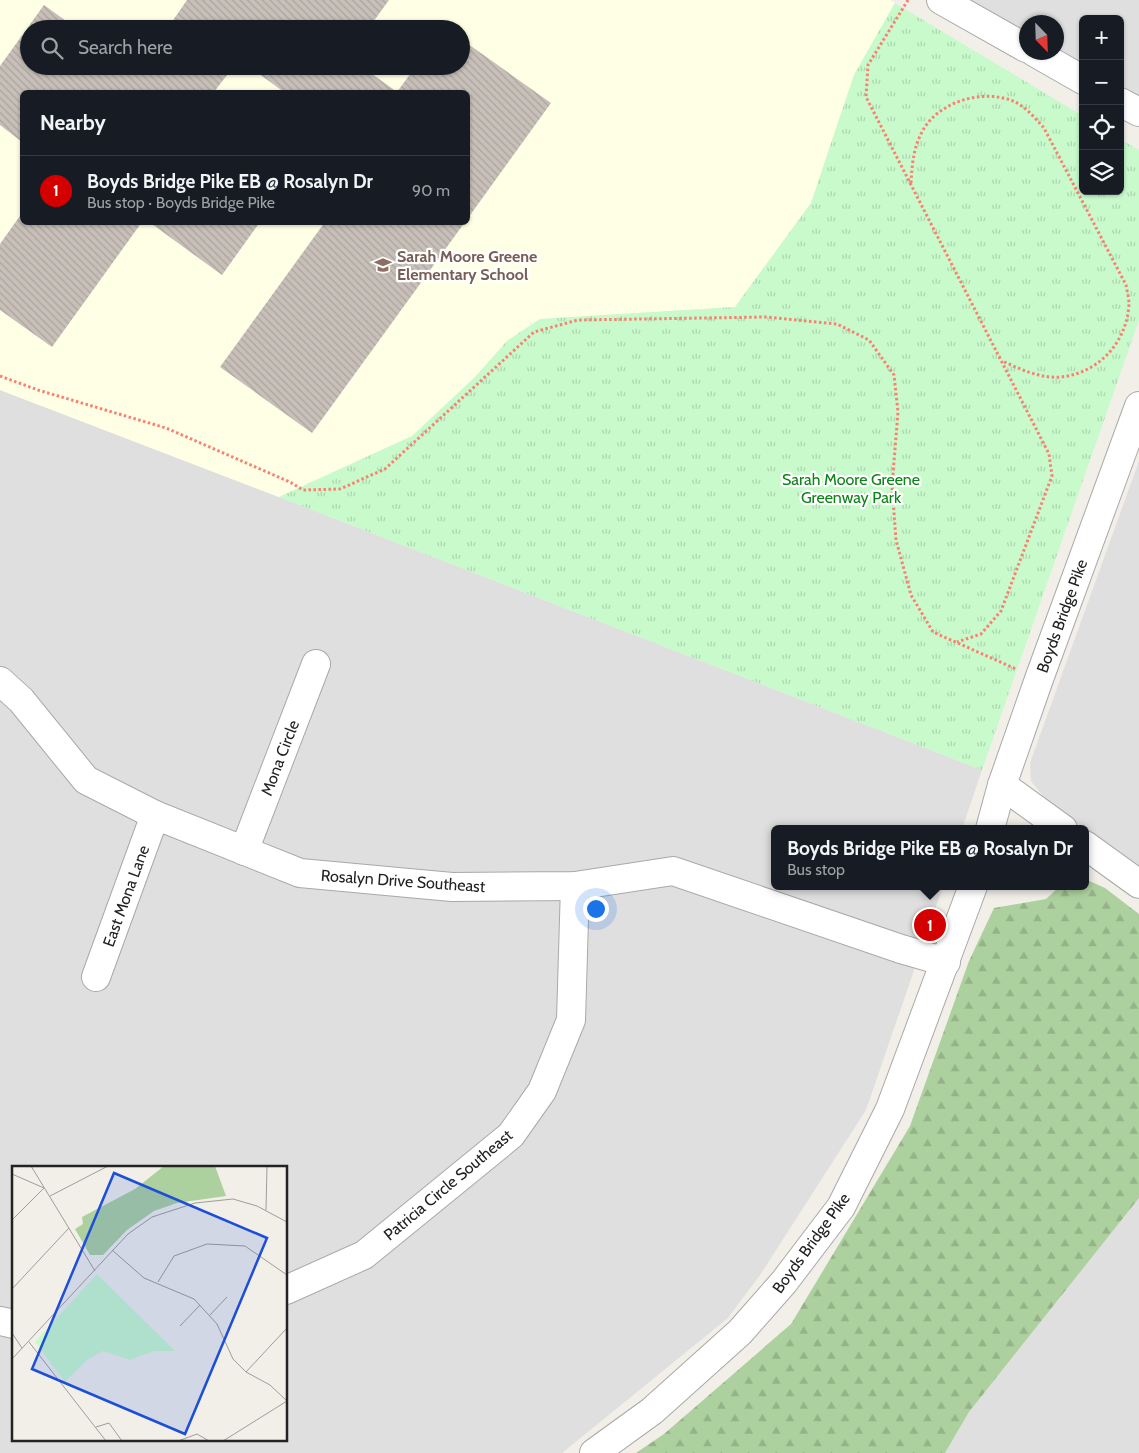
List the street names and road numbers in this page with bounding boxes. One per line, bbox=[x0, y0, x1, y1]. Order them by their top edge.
street label: Boyds Bridge Pike bbox=[1033, 557, 1091, 675]
street label: Mona Circle bbox=[257, 717, 303, 799]
street label: East Mona Lane bbox=[99, 843, 153, 949]
street label: Rosalyn Drive Southeast bbox=[320, 866, 486, 896]
street label: Patricia Circle Southeast bbox=[380, 1125, 517, 1244]
street label: Boyds Bridge Pike bbox=[768, 1189, 854, 1297]

